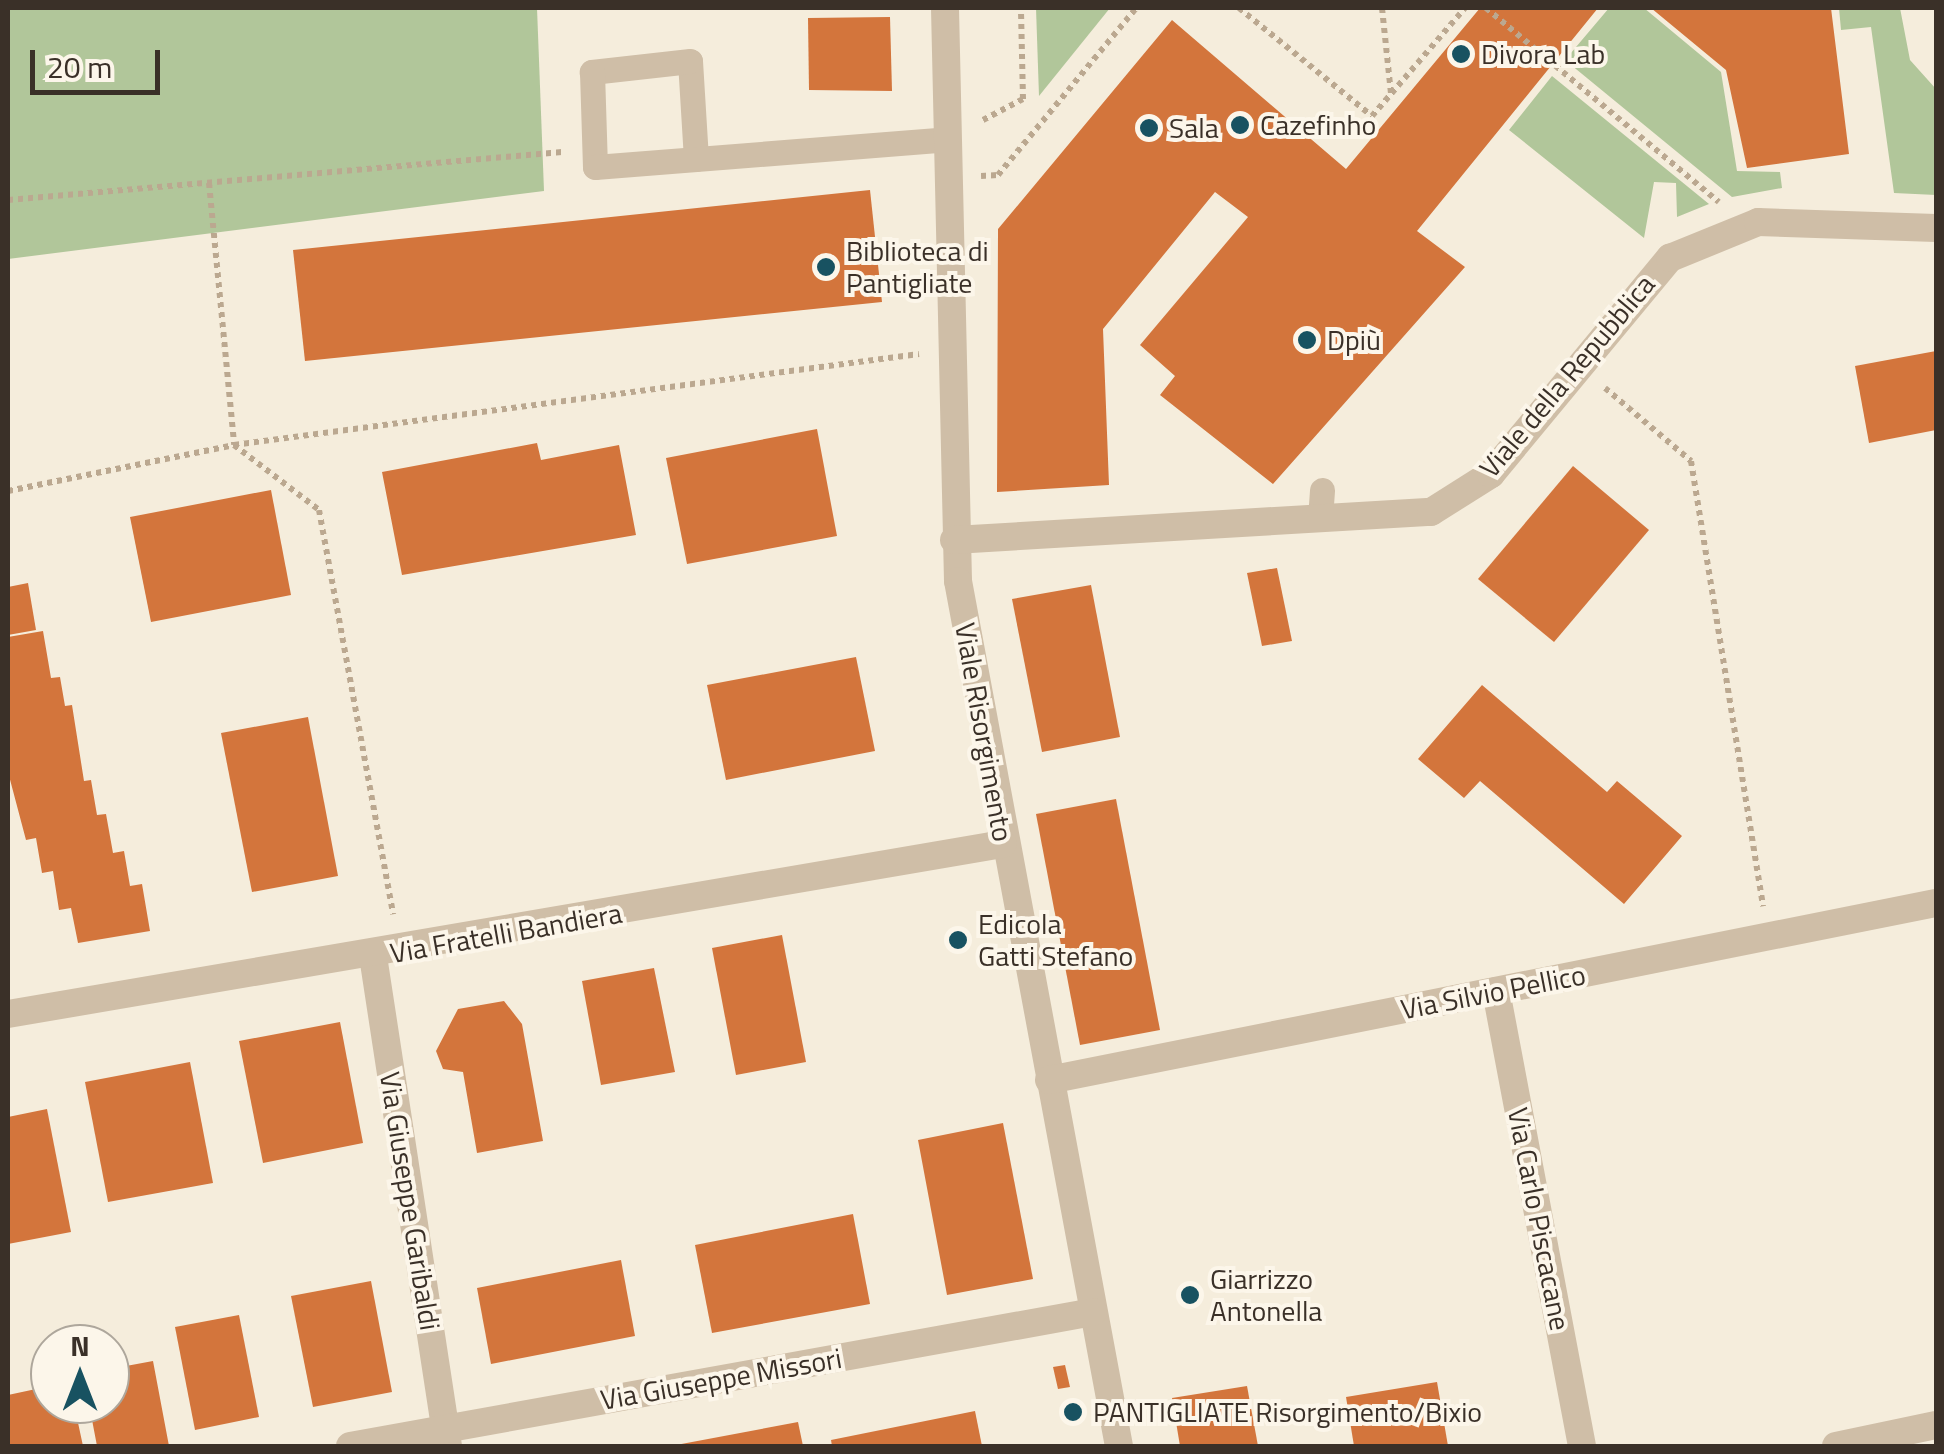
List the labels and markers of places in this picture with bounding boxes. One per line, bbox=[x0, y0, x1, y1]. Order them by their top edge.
place label: Divora Lab bbox=[1481, 37, 1605, 71]
marker: Divora Lab bbox=[1450, 43, 1472, 65]
place label: Cazefinho bbox=[1260, 108, 1376, 142]
place label: Sala bbox=[1169, 111, 1219, 145]
marker: Cazefinho bbox=[1229, 114, 1251, 136]
marker: Sala bbox=[1138, 117, 1160, 139]
place label: Biblioteca di Pantigliate bbox=[846, 234, 989, 300]
marker: Biblioteca di Pantigliate bbox=[815, 256, 837, 278]
place label: Dpiù bbox=[1327, 323, 1381, 357]
marker: Dpiù bbox=[1296, 329, 1318, 351]
place label: Edicola Gatti Stefano bbox=[978, 907, 1133, 973]
marker: Edicola Gatti Stefano bbox=[947, 929, 969, 951]
place label: Giarrizzo Antonella bbox=[1210, 1262, 1322, 1328]
marker: Giarrizzo Antonella bbox=[1179, 1284, 1201, 1306]
place label: PANTIGLIATE Risorgimento/Bixio bbox=[1093, 1395, 1482, 1429]
marker: PANTIGLIATE Risorgimento/Bixio bbox=[1062, 1401, 1084, 1423]

